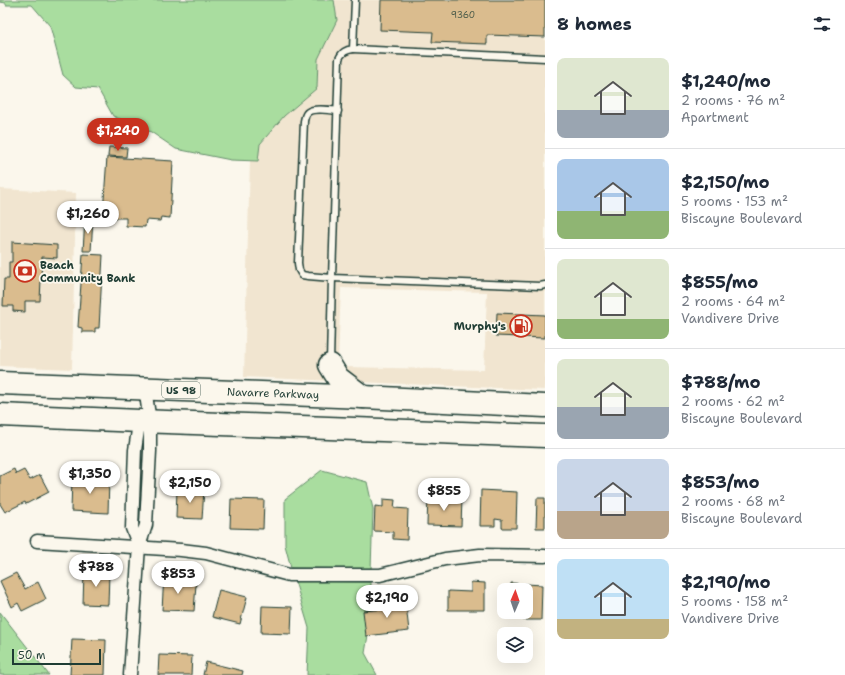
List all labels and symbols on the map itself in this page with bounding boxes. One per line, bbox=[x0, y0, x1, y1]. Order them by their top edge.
house number: 9360 bbox=[451, 9, 475, 21]
pin: $1,240 bbox=[85, 118, 151, 152]
pin: $1,260 bbox=[55, 201, 121, 235]
bank icon: Beach Community Bank bbox=[12, 258, 38, 284]
place label: Beach Community Bank bbox=[40, 258, 135, 286]
fuel station icon: Murphy's bbox=[508, 313, 534, 339]
place label: Murphy's bbox=[454, 319, 506, 334]
road number: US 98 bbox=[162, 382, 200, 398]
street label: Navarre Parkway bbox=[227, 384, 319, 403]
pin: $1,350 bbox=[57, 461, 123, 495]
pin: $2,150 bbox=[157, 470, 223, 504]
pin: $855 bbox=[420, 478, 468, 512]
pin: $788 bbox=[72, 554, 120, 588]
pin: $853 bbox=[154, 561, 202, 595]
north arrow bbox=[497, 583, 533, 619]
pin: $2,190 bbox=[354, 585, 420, 619]
scale bar bbox=[12, 647, 101, 666]

